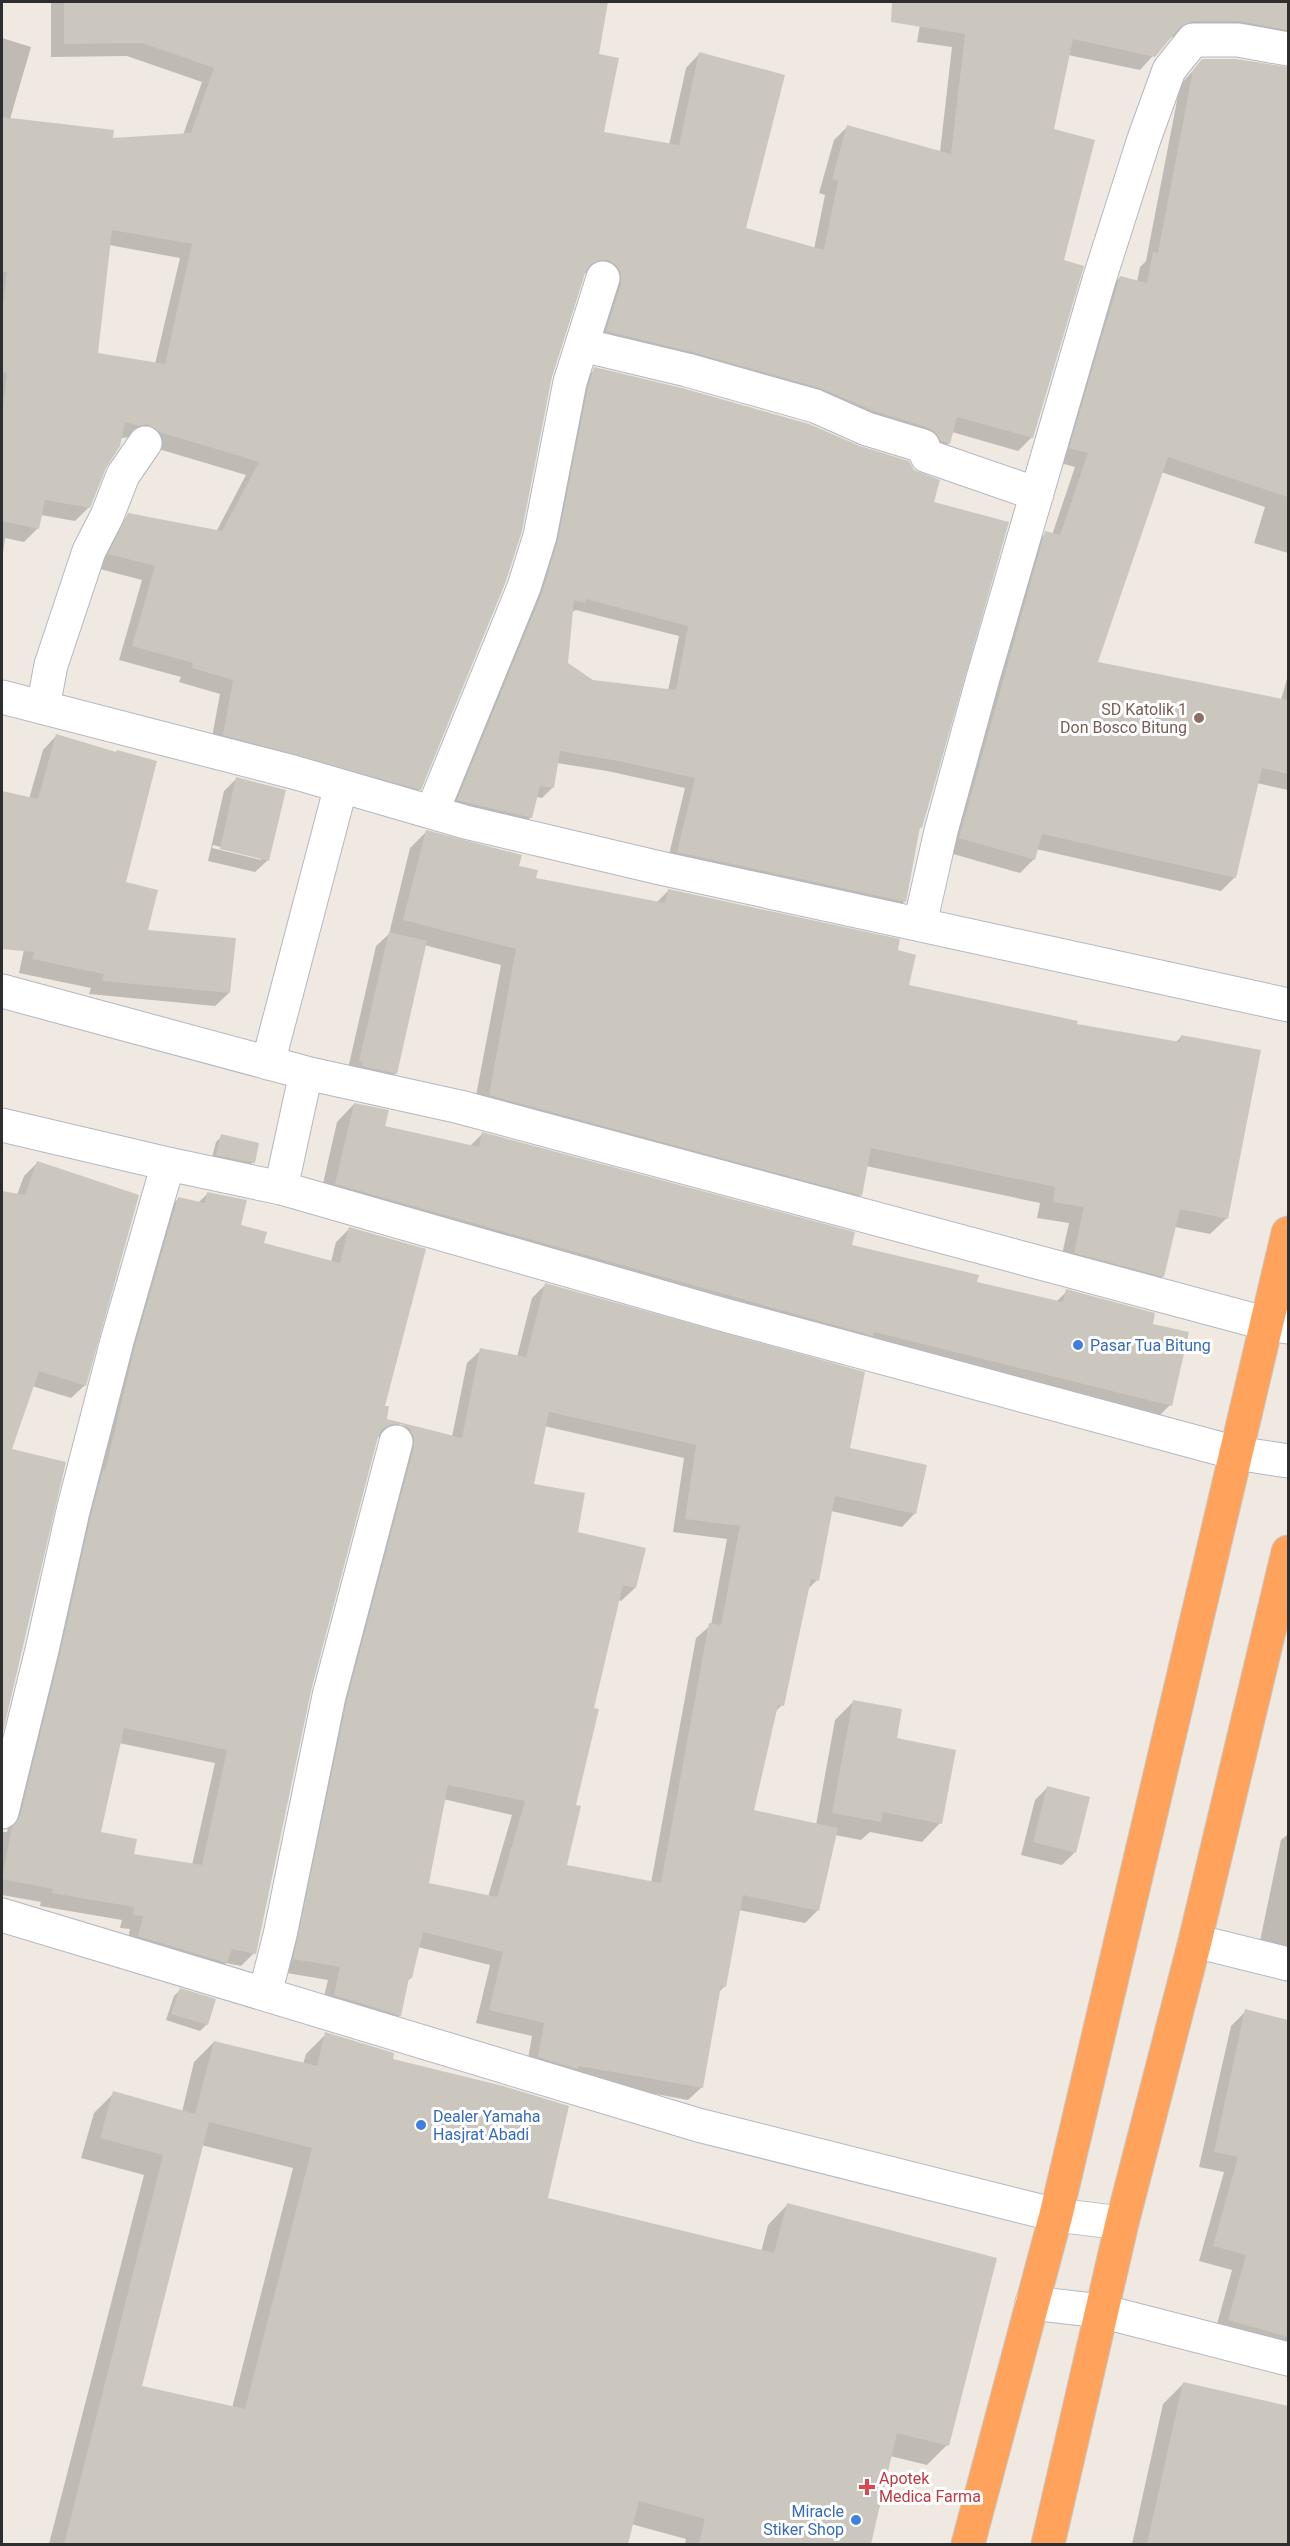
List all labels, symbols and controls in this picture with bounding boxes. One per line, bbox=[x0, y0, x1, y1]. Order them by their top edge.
place label: SD Katolik 1 Don Bosco Bitung bbox=[1060, 700, 1187, 737]
marker: SD Katolik 1 Don Bosco Bitung bbox=[1192, 711, 1206, 725]
place label: Pasar Tua Bitung bbox=[1090, 1336, 1211, 1355]
marker: Pasar Tua Bitung bbox=[1071, 1338, 1085, 1352]
place label: Dealer Yamaha Hasjrat Abadi bbox=[433, 2107, 540, 2144]
marker: Dealer Yamaha Hasjrat Abadi bbox=[414, 2118, 428, 2132]
place label: Apotek Medica Farma bbox=[879, 2469, 981, 2506]
marker: Apotek Medica Farma bbox=[860, 2480, 874, 2494]
place label: Miracle Stiker Shop bbox=[763, 2502, 844, 2539]
marker: Miracle Stiker Shop bbox=[849, 2513, 863, 2527]

